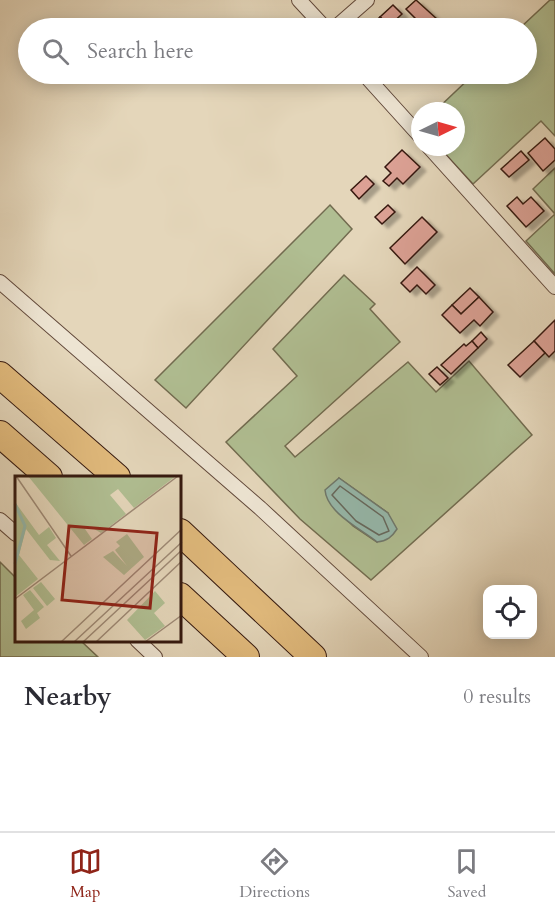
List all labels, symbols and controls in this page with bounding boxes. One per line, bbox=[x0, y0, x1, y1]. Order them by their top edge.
search box bbox=[18, 18, 537, 84]
icon: search bbox=[39, 35, 72, 68]
text: Search here bbox=[87, 36, 194, 66]
north arrow bbox=[411, 102, 465, 156]
inset map bbox=[15, 476, 182, 642]
map controls bbox=[483, 585, 537, 639]
button: locate bbox=[483, 585, 537, 639]
text: Nearby bbox=[24, 679, 112, 714]
text: 0 results bbox=[463, 683, 531, 710]
tab: Map bbox=[69, 845, 102, 903]
tab: Directions bbox=[239, 845, 310, 903]
tab: Saved bbox=[447, 845, 486, 903]

